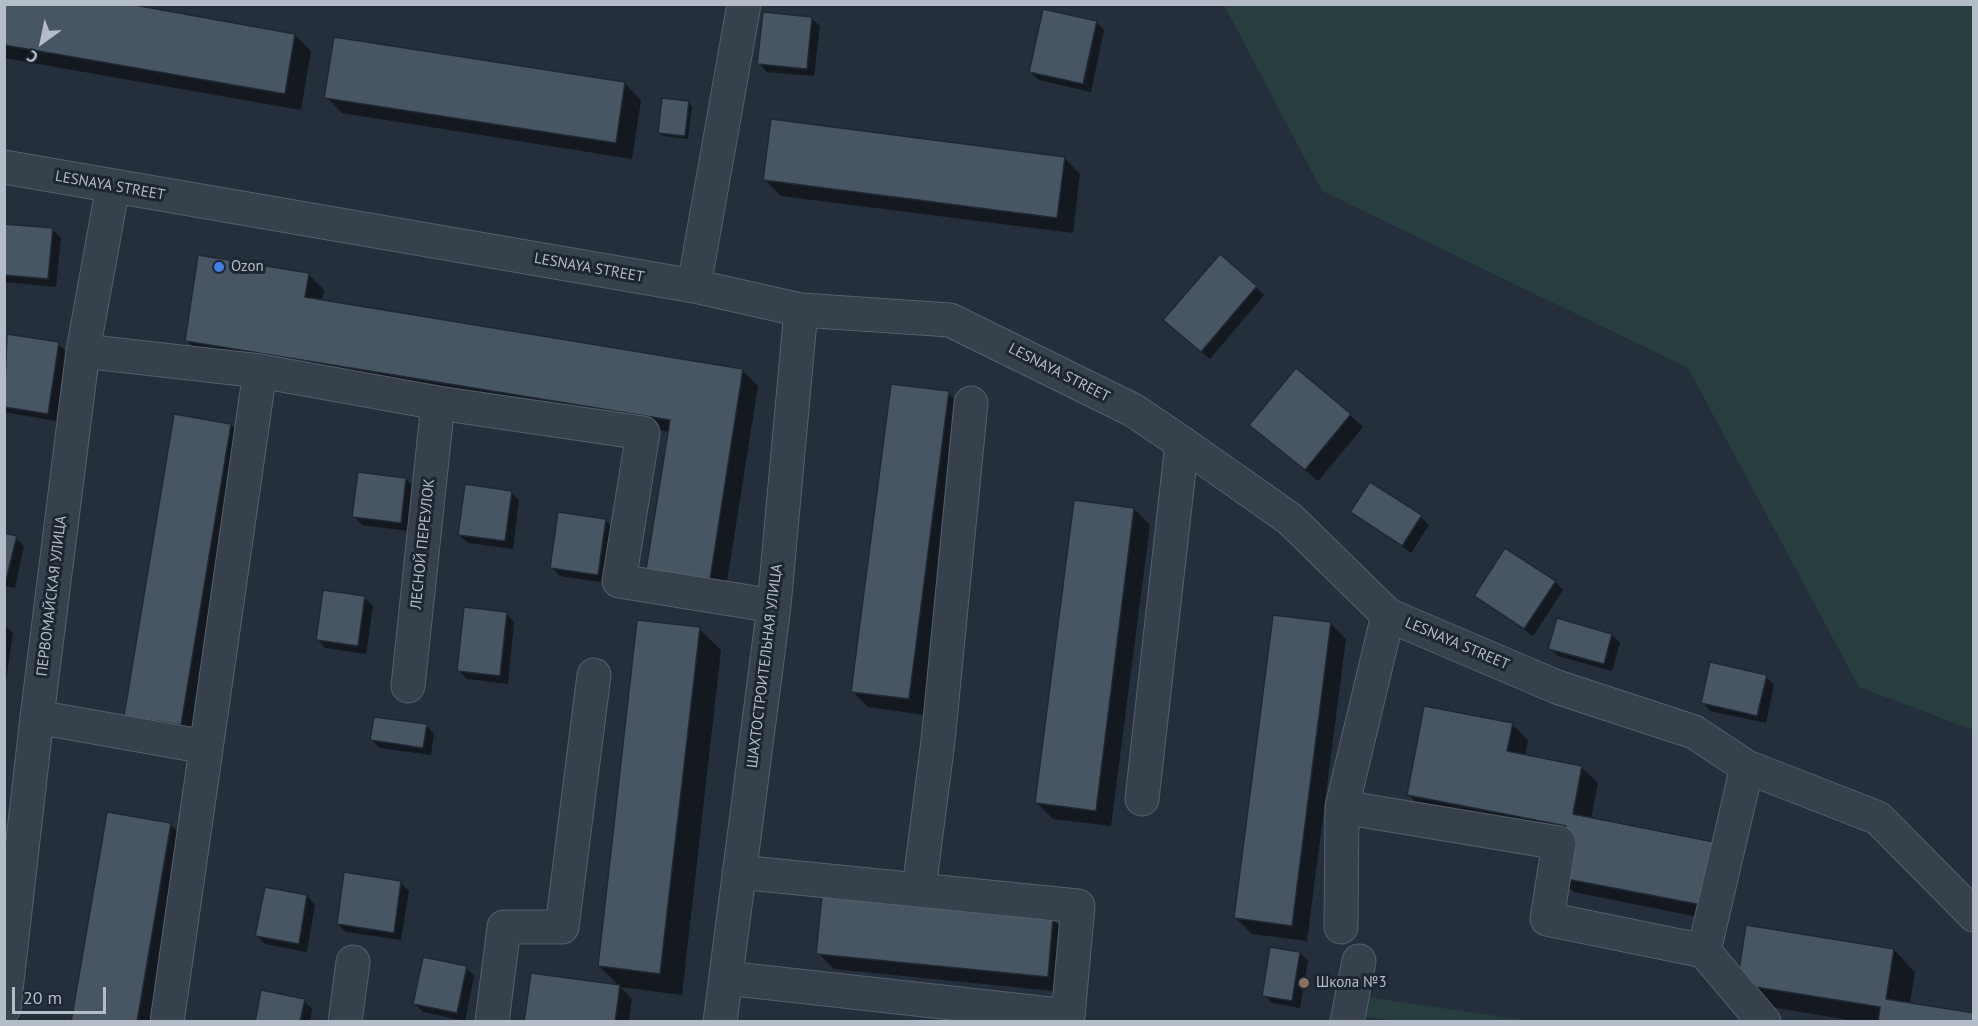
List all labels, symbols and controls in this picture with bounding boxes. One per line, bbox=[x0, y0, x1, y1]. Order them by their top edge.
north arrow bbox=[12, 12, 72, 72]
text: С bbox=[23, 46, 41, 68]
street label: LESNAYA STREET bbox=[54, 167, 166, 205]
street label: LESNAYA STREET bbox=[533, 249, 645, 287]
place label: Ozon bbox=[231, 258, 264, 276]
marker: Ozon bbox=[212, 260, 226, 274]
street label: LESNAYA STREET bbox=[1005, 340, 1113, 406]
street label: ЛЕСНОЙ ПЕРЕУЛОК bbox=[407, 478, 439, 610]
street label: ПЕРВОМАЙСКАЯ УЛИЦА bbox=[33, 515, 71, 677]
street label: ШАХТОСТРОИТЕЛЬНАЯ УЛИЦА bbox=[744, 563, 786, 769]
street label: LESNAYA STREET bbox=[1402, 614, 1512, 674]
place label: Школа №3 bbox=[1316, 974, 1387, 992]
scale bar bbox=[15, 975, 110, 1013]
marker: Школа №3 bbox=[1297, 976, 1311, 990]
text: 20 m bbox=[23, 986, 62, 1009]

